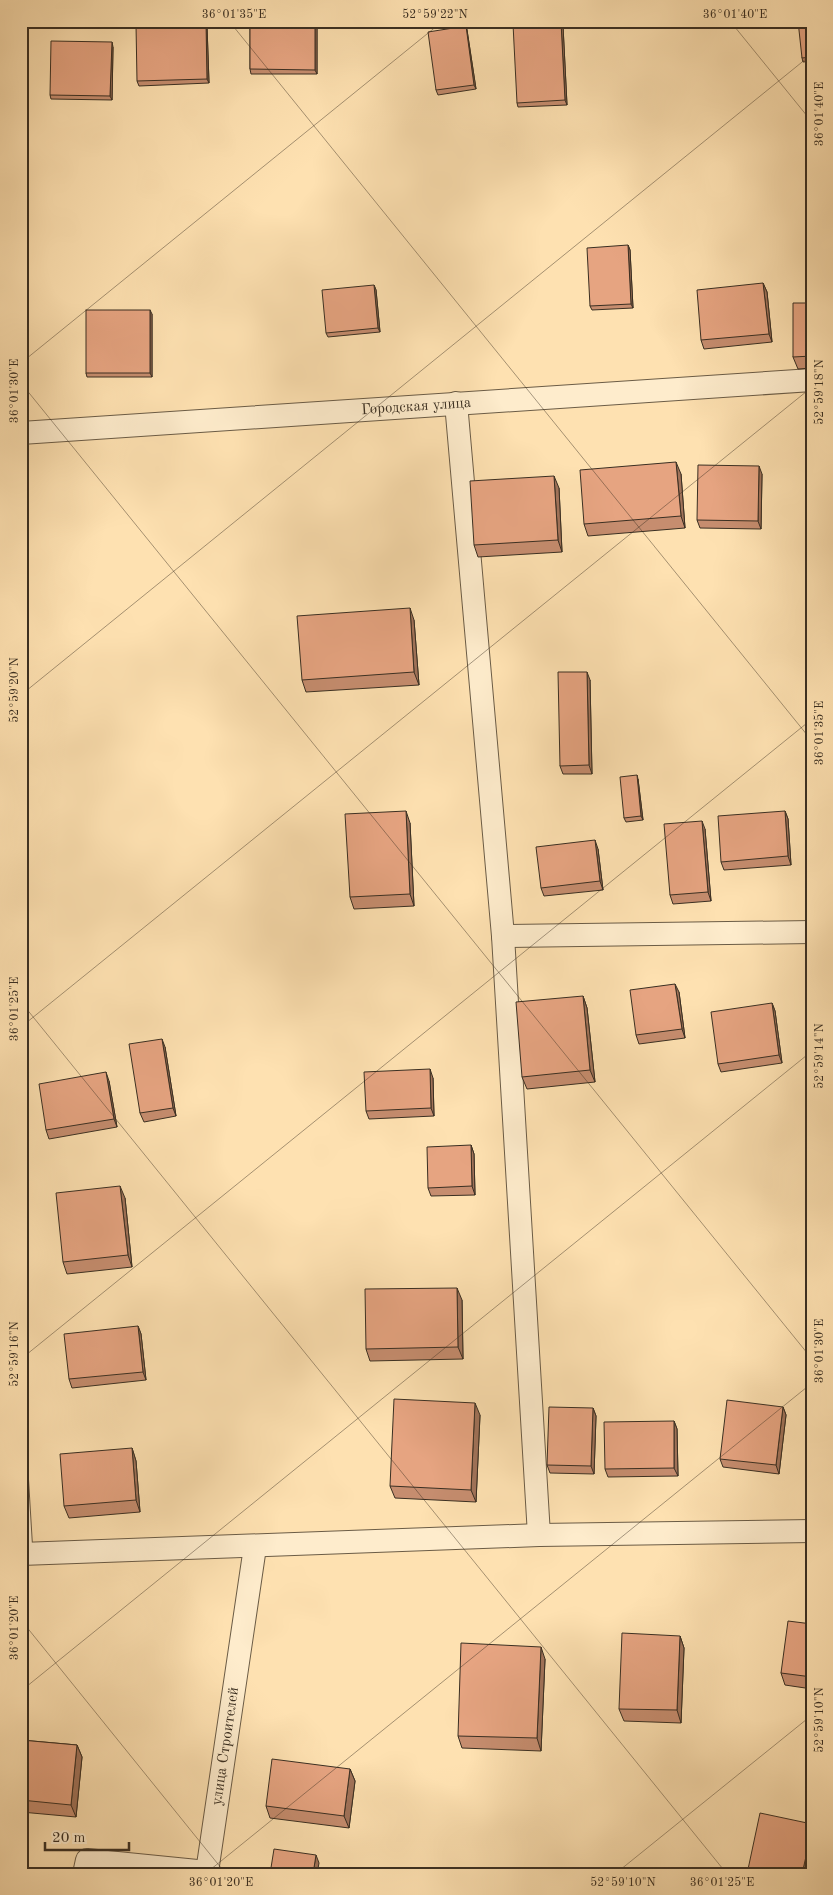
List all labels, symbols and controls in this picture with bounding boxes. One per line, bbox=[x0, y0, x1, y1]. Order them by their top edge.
text: 36°01'35"E bbox=[202, 8, 266, 21]
text: 52°59'22"N bbox=[402, 8, 468, 21]
text: 36°01'40"E bbox=[703, 9, 767, 21]
text: 36°01'40"E bbox=[814, 82, 826, 146]
text: 36°01'30"E bbox=[9, 359, 21, 423]
text: 52°59'18"N bbox=[813, 359, 826, 425]
street label: Городская улица bbox=[361, 395, 472, 418]
text: 52°59'20"N bbox=[8, 657, 21, 723]
text: 36°01'35"E bbox=[813, 701, 826, 765]
text: 36°01'25"E bbox=[8, 977, 21, 1041]
text: 52°59'14"N bbox=[813, 1023, 826, 1089]
text: 36°01'30"E bbox=[814, 1319, 826, 1383]
text: 52°59'16"N bbox=[8, 1321, 21, 1387]
text: 36°01'20"E bbox=[9, 1596, 21, 1660]
street label: улица Строителей bbox=[209, 1686, 242, 1807]
text: 52°59'10"N bbox=[813, 1687, 826, 1753]
scale bar bbox=[45, 1820, 129, 1852]
text: 20 m bbox=[52, 1831, 86, 1846]
text: 52°59'10"N bbox=[590, 1876, 656, 1889]
text: 36°01'25"E bbox=[690, 1876, 754, 1889]
text: 36°01'20"E bbox=[189, 1877, 253, 1889]

